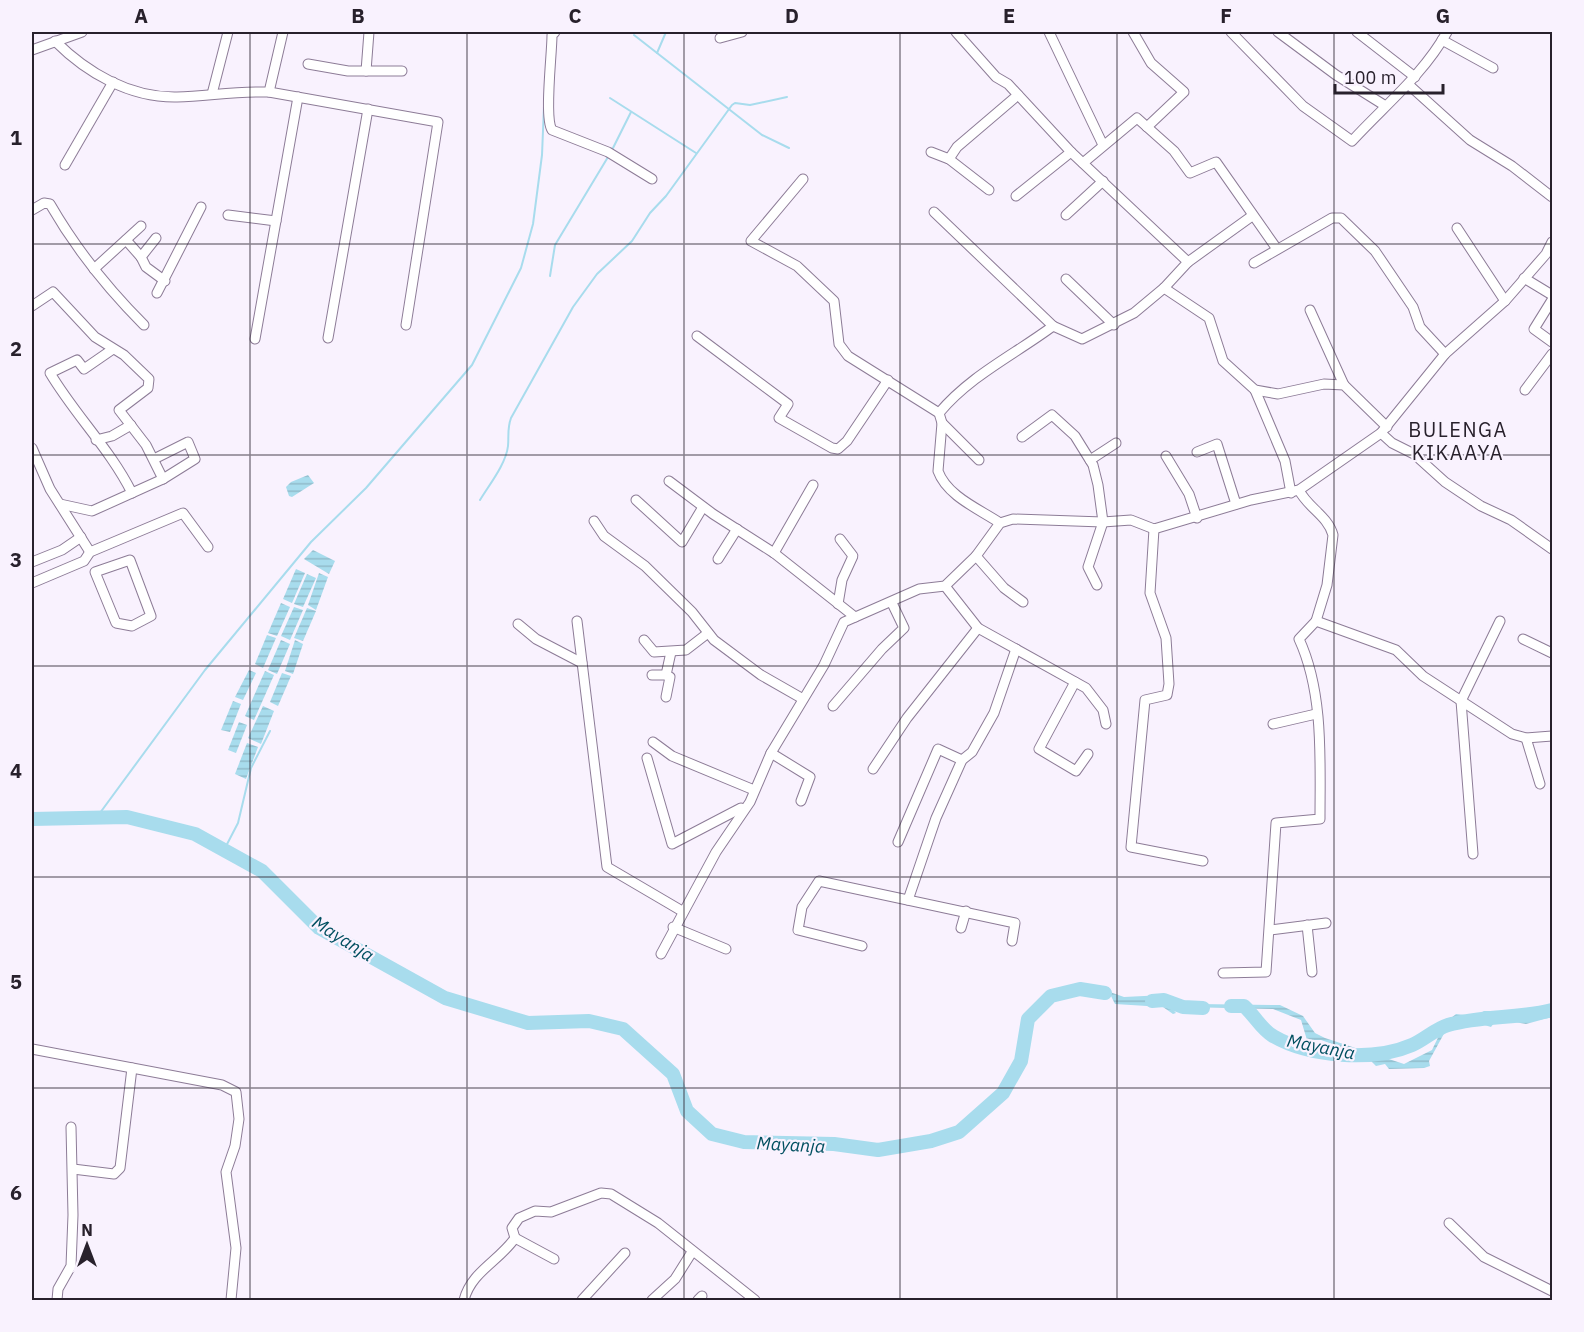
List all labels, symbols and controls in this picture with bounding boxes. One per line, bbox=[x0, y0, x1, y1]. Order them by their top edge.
text: A bbox=[134, 2, 148, 29]
text: B bbox=[351, 2, 365, 29]
text: C bbox=[568, 2, 582, 29]
text: D bbox=[785, 2, 799, 29]
text: E bbox=[1003, 2, 1015, 29]
text: F bbox=[1220, 2, 1232, 29]
text: G bbox=[1436, 2, 1450, 29]
scale bar bbox=[1335, 57, 1443, 95]
text: 100 m bbox=[1344, 66, 1396, 89]
text: 1 bbox=[10, 124, 22, 151]
text: 2 bbox=[10, 335, 22, 362]
district label: BULENGA KIKAAYA bbox=[1408, 416, 1508, 466]
text: 3 bbox=[10, 546, 22, 573]
text: 4 bbox=[10, 757, 22, 784]
water label: Mayanja bbox=[308, 911, 379, 967]
text: 5 bbox=[10, 968, 22, 995]
water label: Mayanja bbox=[1285, 1029, 1357, 1064]
water label: Mayanja bbox=[756, 1131, 826, 1158]
text: 6 bbox=[10, 1179, 22, 1206]
north arrow bbox=[57, 1215, 117, 1275]
text: N bbox=[81, 1220, 93, 1240]

